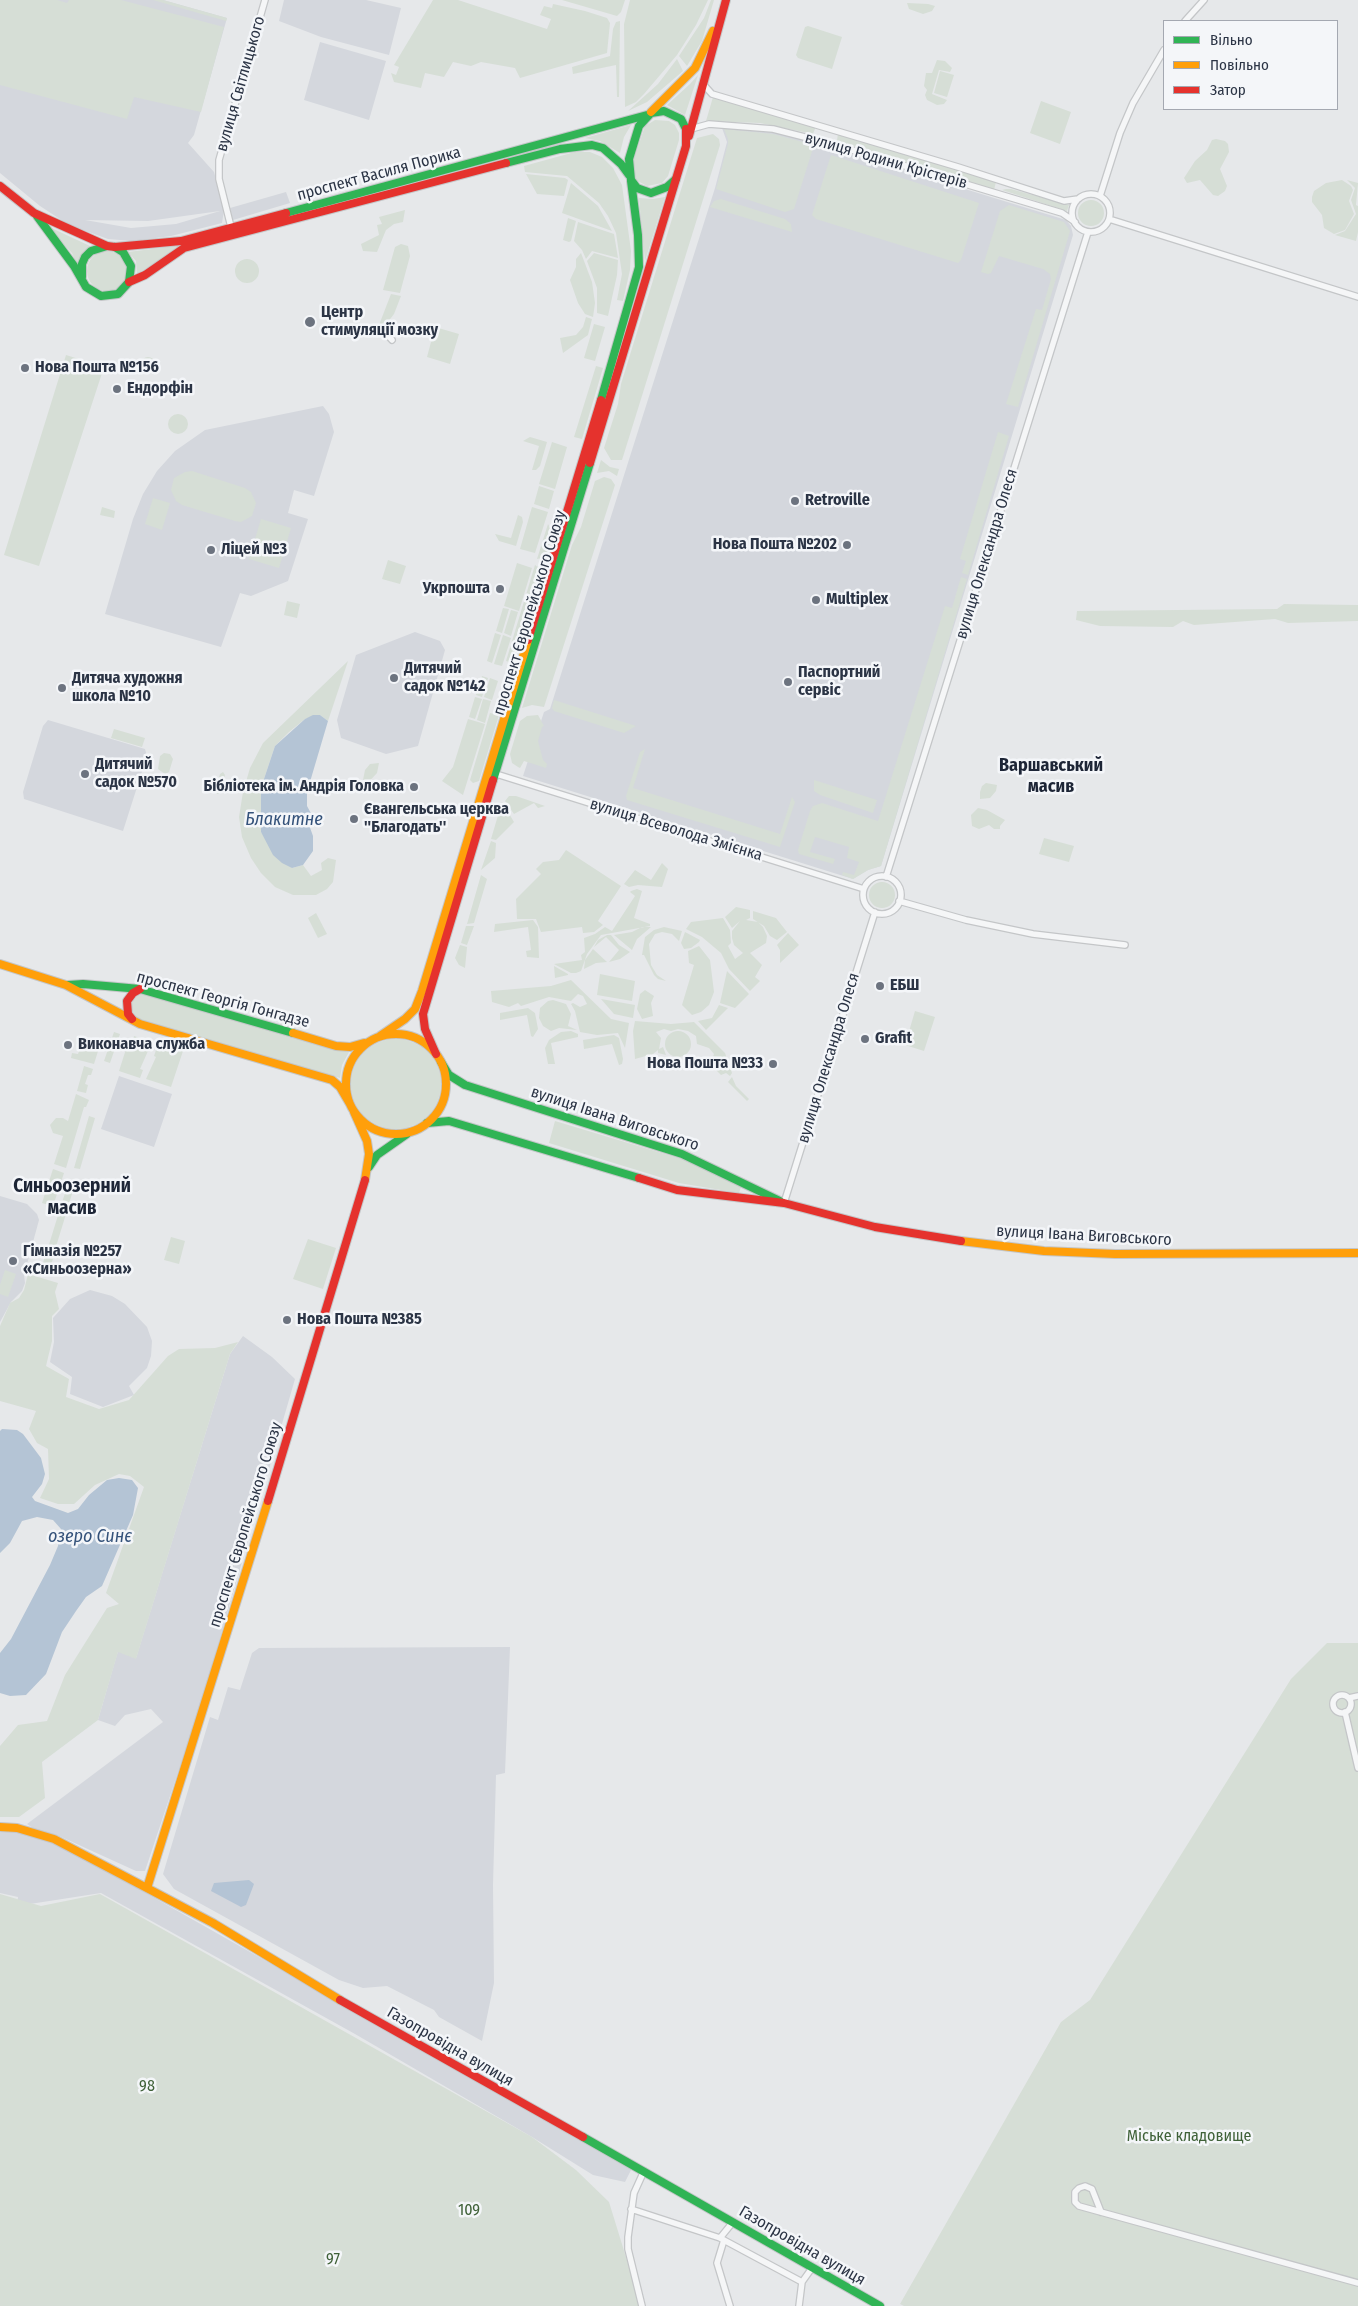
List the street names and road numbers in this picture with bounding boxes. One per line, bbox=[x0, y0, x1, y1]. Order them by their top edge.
street label: вулиця Світлицького bbox=[212, 14, 270, 154]
street label: вулиця Родини Крістерів bbox=[803, 129, 969, 193]
street label: проспект Василя Порика bbox=[295, 143, 463, 205]
street label: вулиця Олександра Олеся bbox=[952, 467, 1022, 641]
street label: проспект Європейського Союзу bbox=[490, 508, 570, 718]
street label: вулиця Всеволода Змієнка bbox=[587, 795, 765, 865]
street label: проспект Георгія Гонгадзе bbox=[135, 968, 311, 1032]
street label: вулиця Олександра Олеся bbox=[794, 971, 864, 1145]
street label: вулиця Івана Виговського bbox=[529, 1083, 701, 1155]
street label: вулиця Івана Виговського bbox=[996, 1222, 1172, 1250]
street label: проспект Європейського Союзу bbox=[206, 1420, 286, 1630]
street label: Газопровідна вулиця bbox=[383, 2003, 517, 2091]
street label: Газопровідна вулиця bbox=[735, 2202, 869, 2290]

